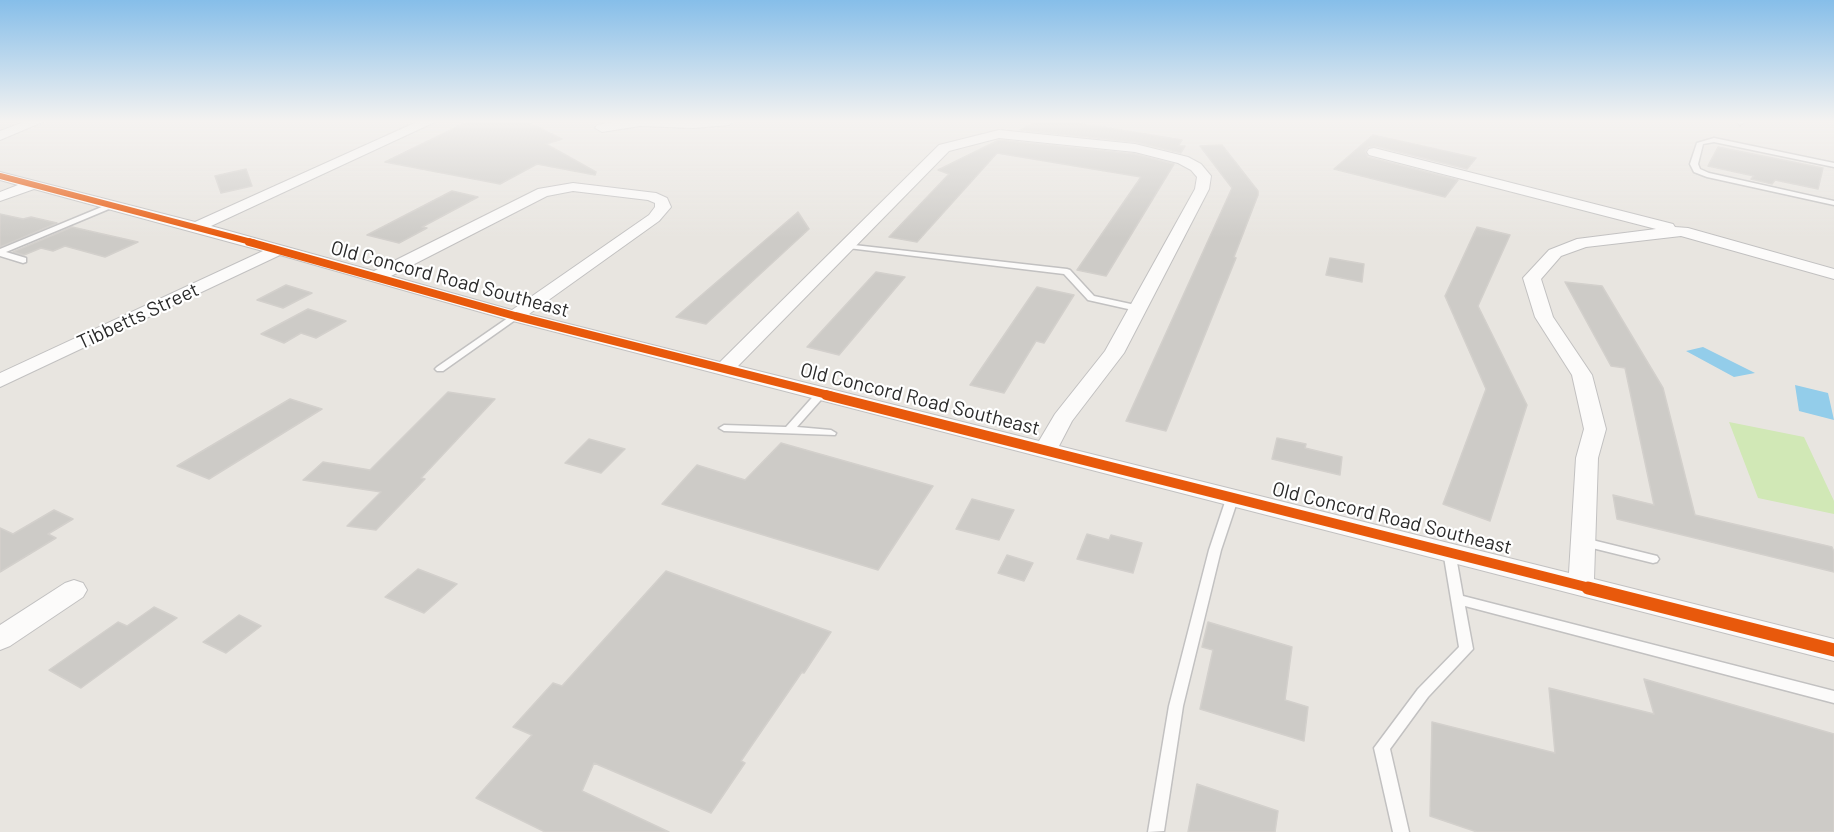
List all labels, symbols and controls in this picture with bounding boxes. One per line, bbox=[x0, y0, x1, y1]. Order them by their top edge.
street label: Old Concord Road Southeast bbox=[328, 236, 572, 322]
street label: Tibbetts Street bbox=[73, 277, 203, 355]
street label: Old Concord Road Southeast bbox=[798, 358, 1042, 440]
street label: Old Concord Road Southeast bbox=[1270, 477, 1514, 559]

